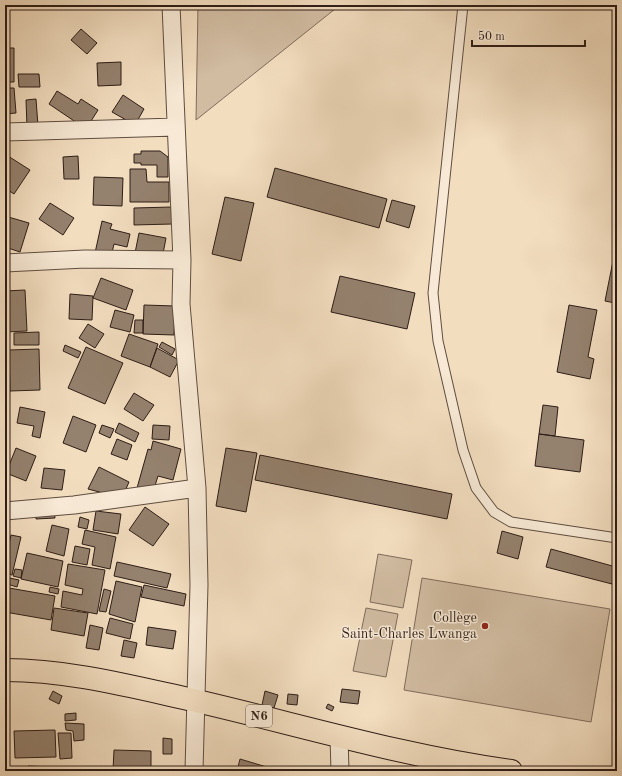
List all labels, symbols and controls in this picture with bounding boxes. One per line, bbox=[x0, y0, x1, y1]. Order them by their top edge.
scale bar bbox=[472, 22, 585, 48]
text: 50 m bbox=[478, 30, 505, 43]
place label: Collège Saint-Charles Lwanga bbox=[341, 611, 477, 641]
marker: Collège Saint-Charles Lwanga bbox=[480, 621, 490, 631]
road number: N6 bbox=[246, 705, 272, 727]

